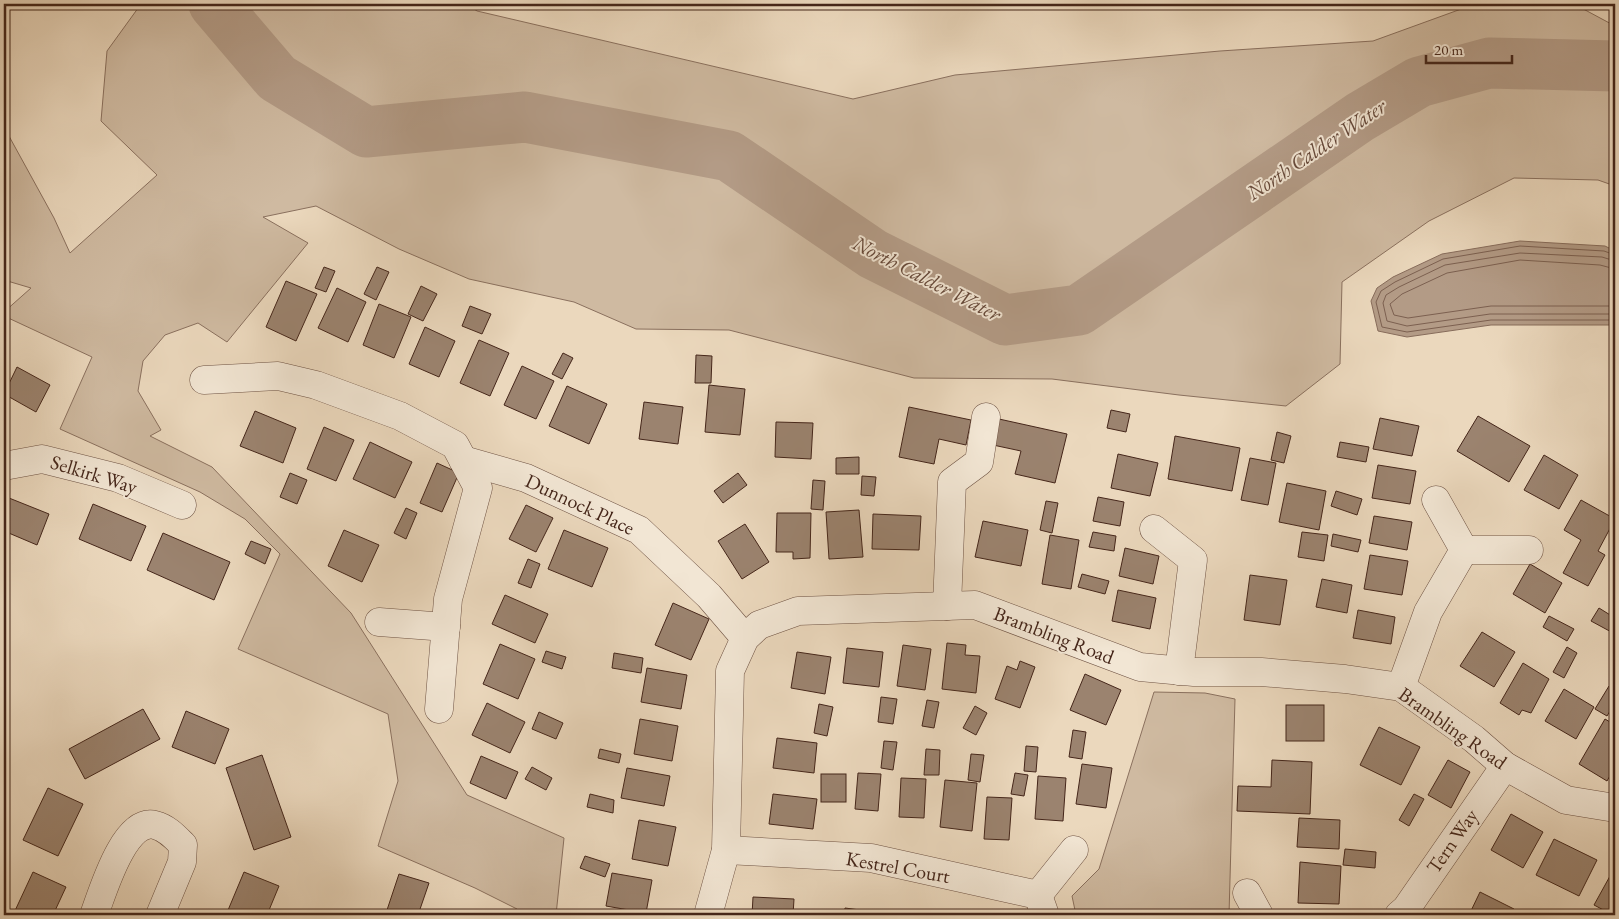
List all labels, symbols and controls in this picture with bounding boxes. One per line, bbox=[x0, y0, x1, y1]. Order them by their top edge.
scale bar bbox=[1426, 32, 1513, 64]
text: 20 m bbox=[1434, 40, 1463, 59]
water label: North Calder Water bbox=[1240, 92, 1392, 206]
water label: North Calder Water bbox=[848, 229, 1007, 327]
street label: Selkirk Way bbox=[48, 449, 141, 500]
street label: Dunnock Place bbox=[521, 467, 639, 541]
street label: Brambling Road bbox=[990, 600, 1119, 670]
street label: Brambling Road bbox=[1394, 681, 1513, 776]
street label: Tern Way bbox=[1420, 803, 1484, 878]
street label: Kestrel Court bbox=[844, 845, 953, 889]

